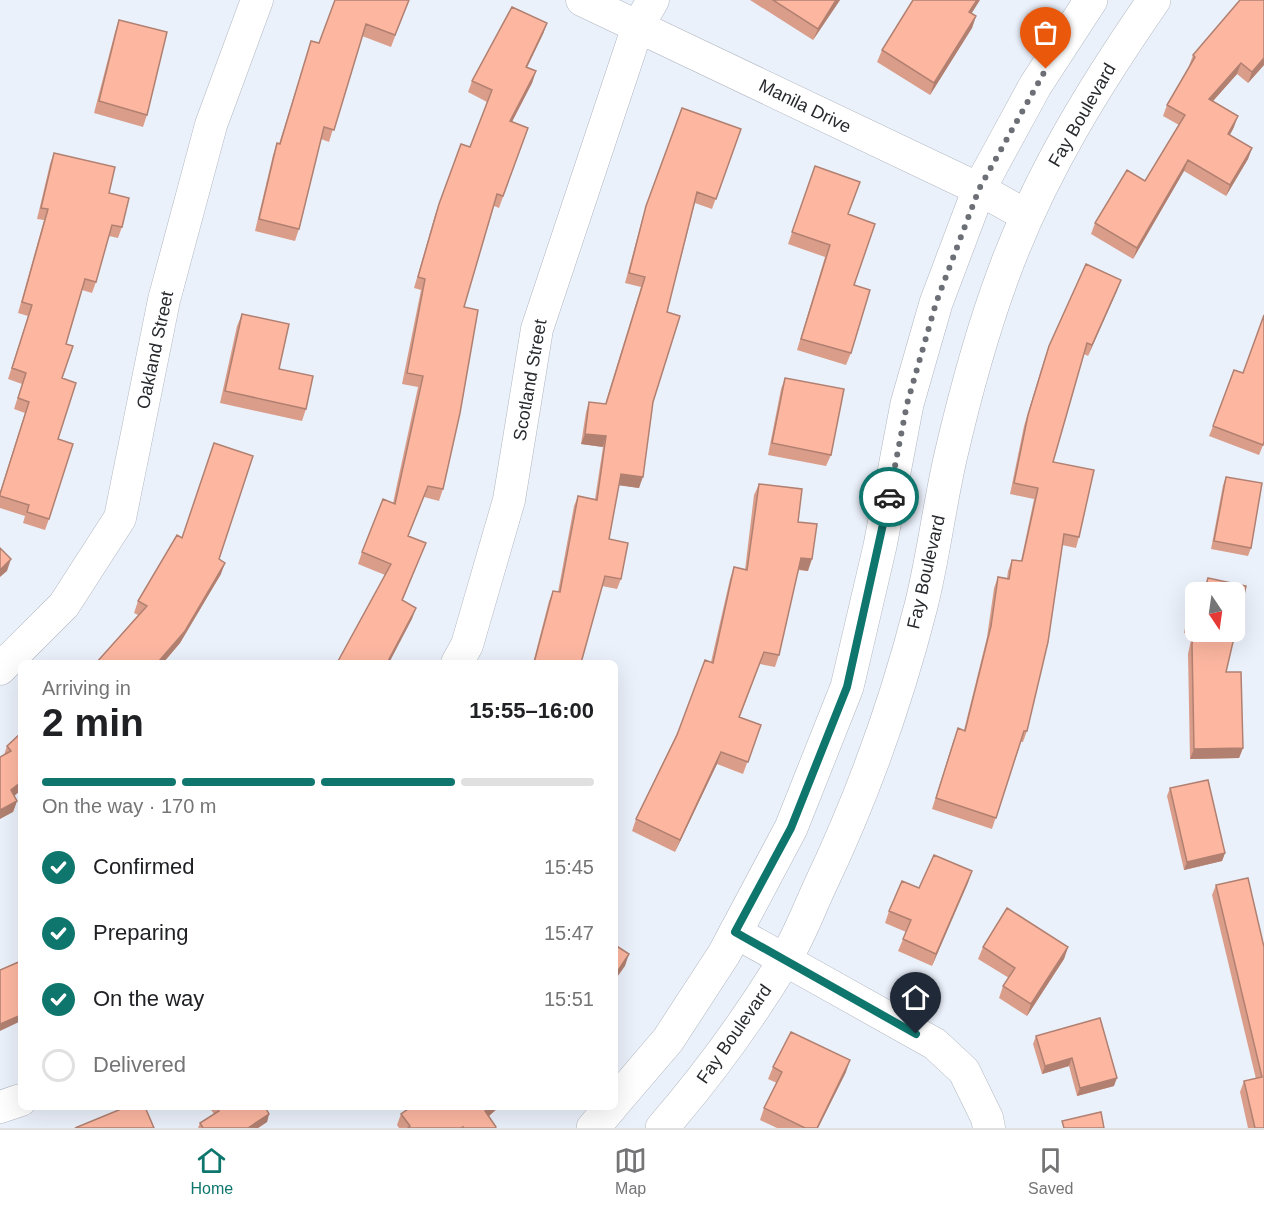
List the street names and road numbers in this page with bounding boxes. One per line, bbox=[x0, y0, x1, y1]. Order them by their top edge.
street label: Fay Boulevard bbox=[1044, 60, 1120, 170]
street label: Manila Drive bbox=[756, 75, 854, 137]
street label: Oakland Street bbox=[133, 289, 177, 411]
street label: Scotland Street bbox=[509, 318, 551, 442]
street label: Fay Boulevard bbox=[903, 513, 949, 631]
street label: Fay Boulevard bbox=[693, 981, 775, 1087]

